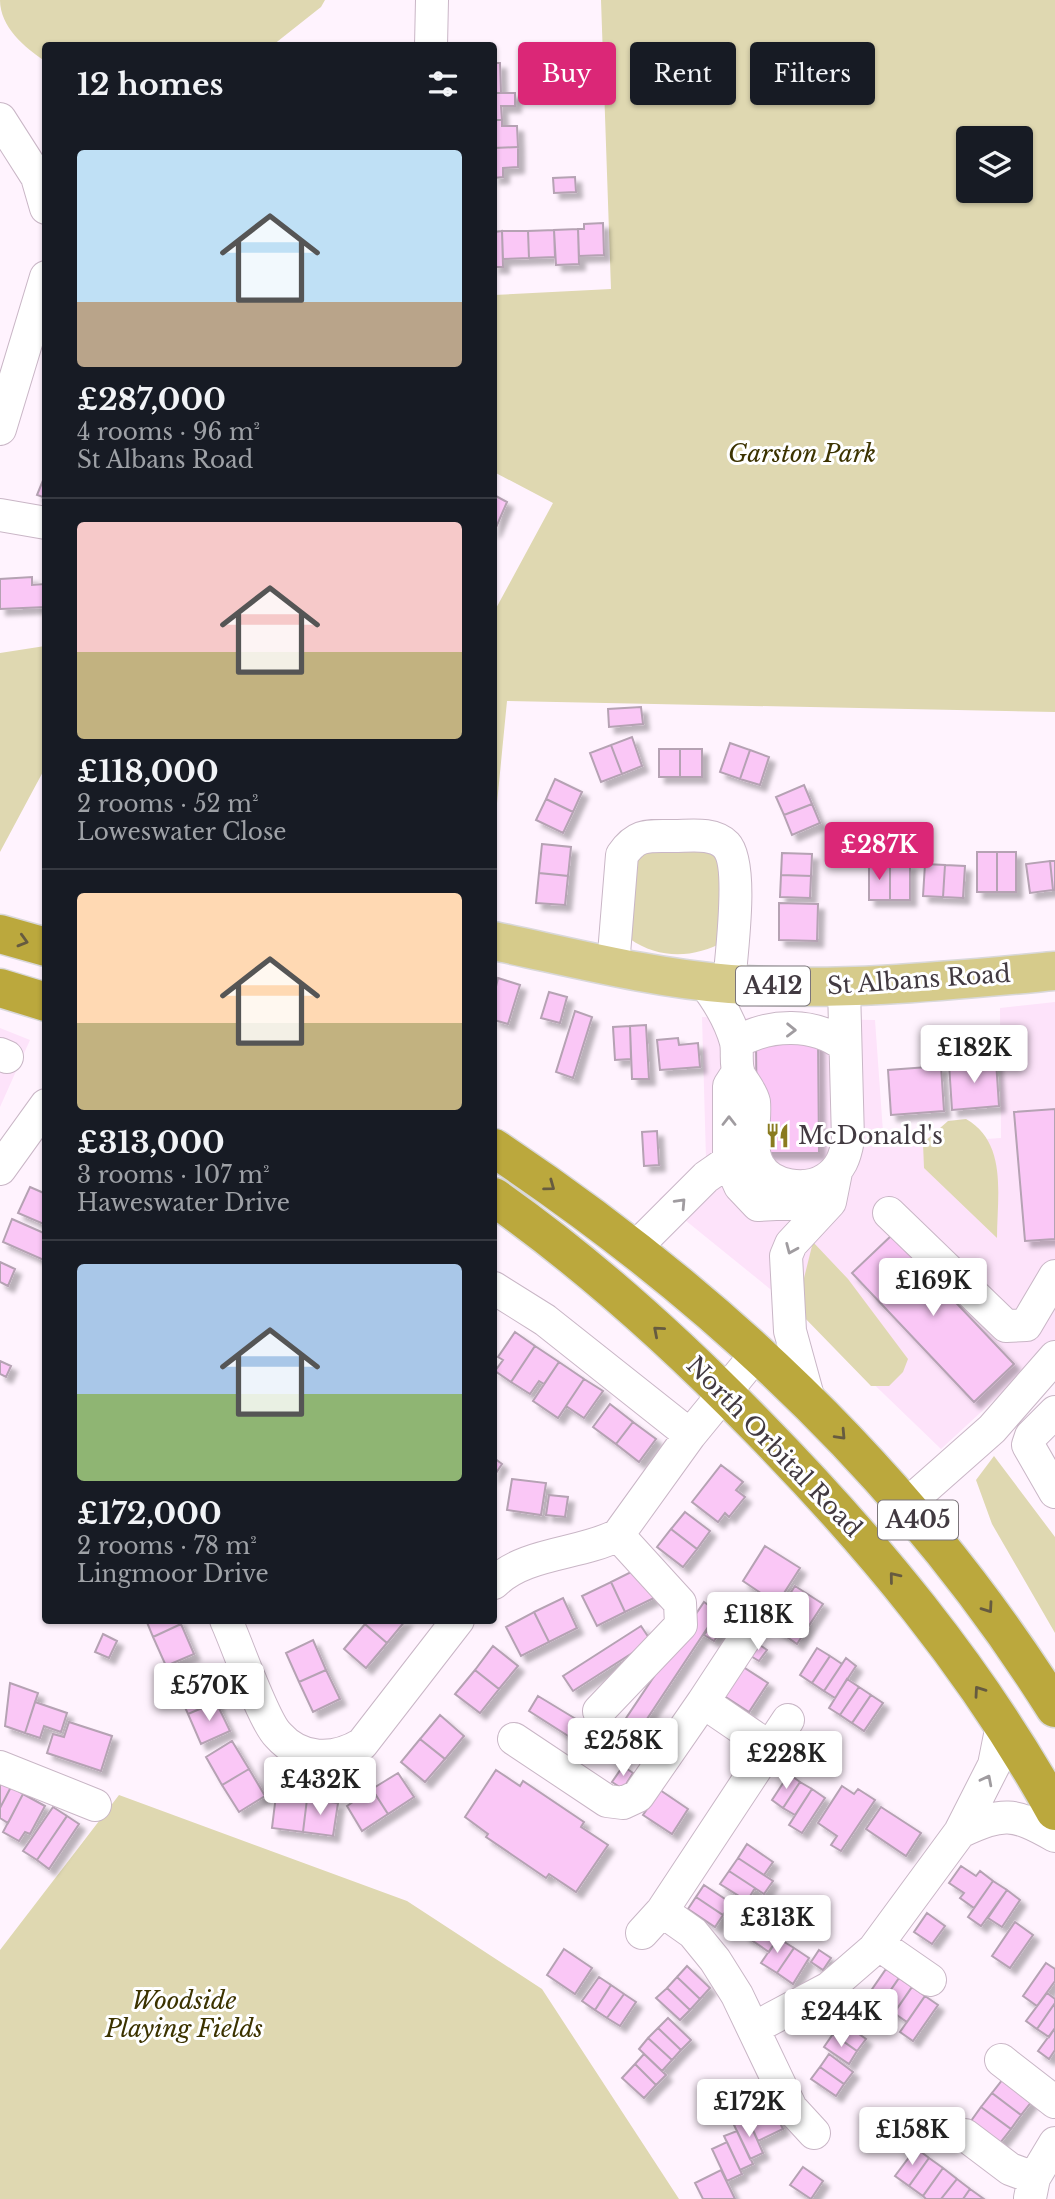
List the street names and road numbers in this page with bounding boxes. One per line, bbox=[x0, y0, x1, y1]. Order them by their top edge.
street label: St Albans Road bbox=[826, 959, 1012, 1000]
road number: A412 bbox=[736, 967, 810, 1006]
street label: North Orbital Road bbox=[681, 1350, 868, 1543]
road number: A405 bbox=[878, 1500, 958, 1540]

